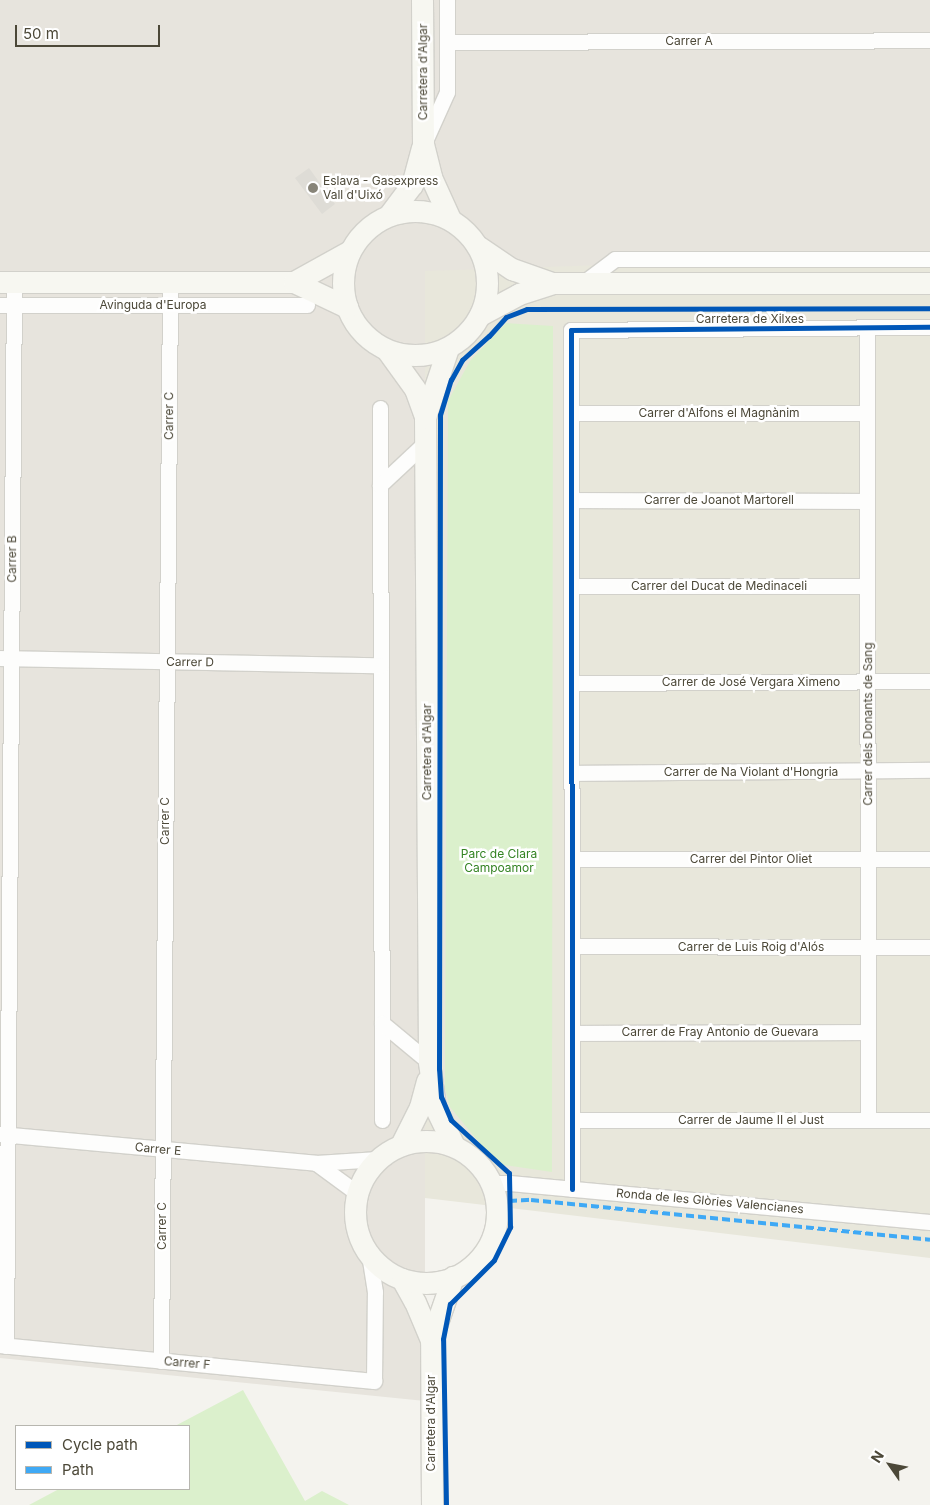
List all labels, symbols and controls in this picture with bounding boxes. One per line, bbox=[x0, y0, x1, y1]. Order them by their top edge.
scale bar bbox=[18, 15, 162, 47]
text: 50 m bbox=[23, 24, 59, 43]
street label: Carretera d'Algar bbox=[416, 24, 430, 120]
street label: Carrer A bbox=[665, 34, 713, 48]
place label: Eslava - Gasexpress Vall d'Uixó bbox=[323, 174, 438, 202]
marker: Eslava - Gasexpress Vall d'Uixó bbox=[307, 182, 319, 194]
street label: Avinguda d'Europa bbox=[99, 298, 207, 312]
street label: Carretera de Xilxes bbox=[696, 312, 804, 326]
street label: Carrer C bbox=[162, 392, 176, 440]
street label: Carrer d'Alfons el Magnànim bbox=[638, 406, 800, 420]
street label: Carrer de Joanot Martorell bbox=[644, 493, 794, 507]
street label: Carrer B bbox=[5, 535, 19, 583]
street label: Carrer del Ducat de Medinaceli bbox=[631, 579, 807, 593]
street label: Carrer dels Donants de Sang bbox=[861, 642, 875, 806]
street label: Carrer D bbox=[166, 654, 214, 670]
street label: Carrer de José Vergara Ximeno bbox=[662, 675, 840, 689]
street label: Carretera d'Algar bbox=[420, 704, 434, 800]
street label: Carrer de Na Violant d'Hongria bbox=[664, 765, 838, 779]
street label: Carrer C bbox=[158, 797, 172, 845]
park label: Parc de Clara Campoamor bbox=[461, 847, 537, 875]
street label: Carrer del Pintor Oliet bbox=[690, 852, 812, 866]
street label: Carrer de Luis Roig d'Alós bbox=[678, 940, 824, 954]
street label: Carrer de Fray Antonio de Guevara bbox=[621, 1025, 819, 1039]
street label: Carrer de Jaume II el Just bbox=[678, 1113, 824, 1127]
street label: Carrer E bbox=[134, 1140, 182, 1158]
street label: Ronda de les Glòries Valencianes bbox=[616, 1186, 804, 1216]
street label: Carrer C bbox=[155, 1202, 169, 1250]
street label: Carrer F bbox=[163, 1354, 211, 1372]
street label: Carretera d'Algar bbox=[424, 1375, 438, 1471]
legend bbox=[15, 1425, 190, 1490]
text: Cycle path bbox=[62, 1435, 138, 1454]
north arrow bbox=[865, 1440, 915, 1490]
text: N bbox=[867, 1447, 887, 1466]
text: Path bbox=[62, 1460, 94, 1479]

